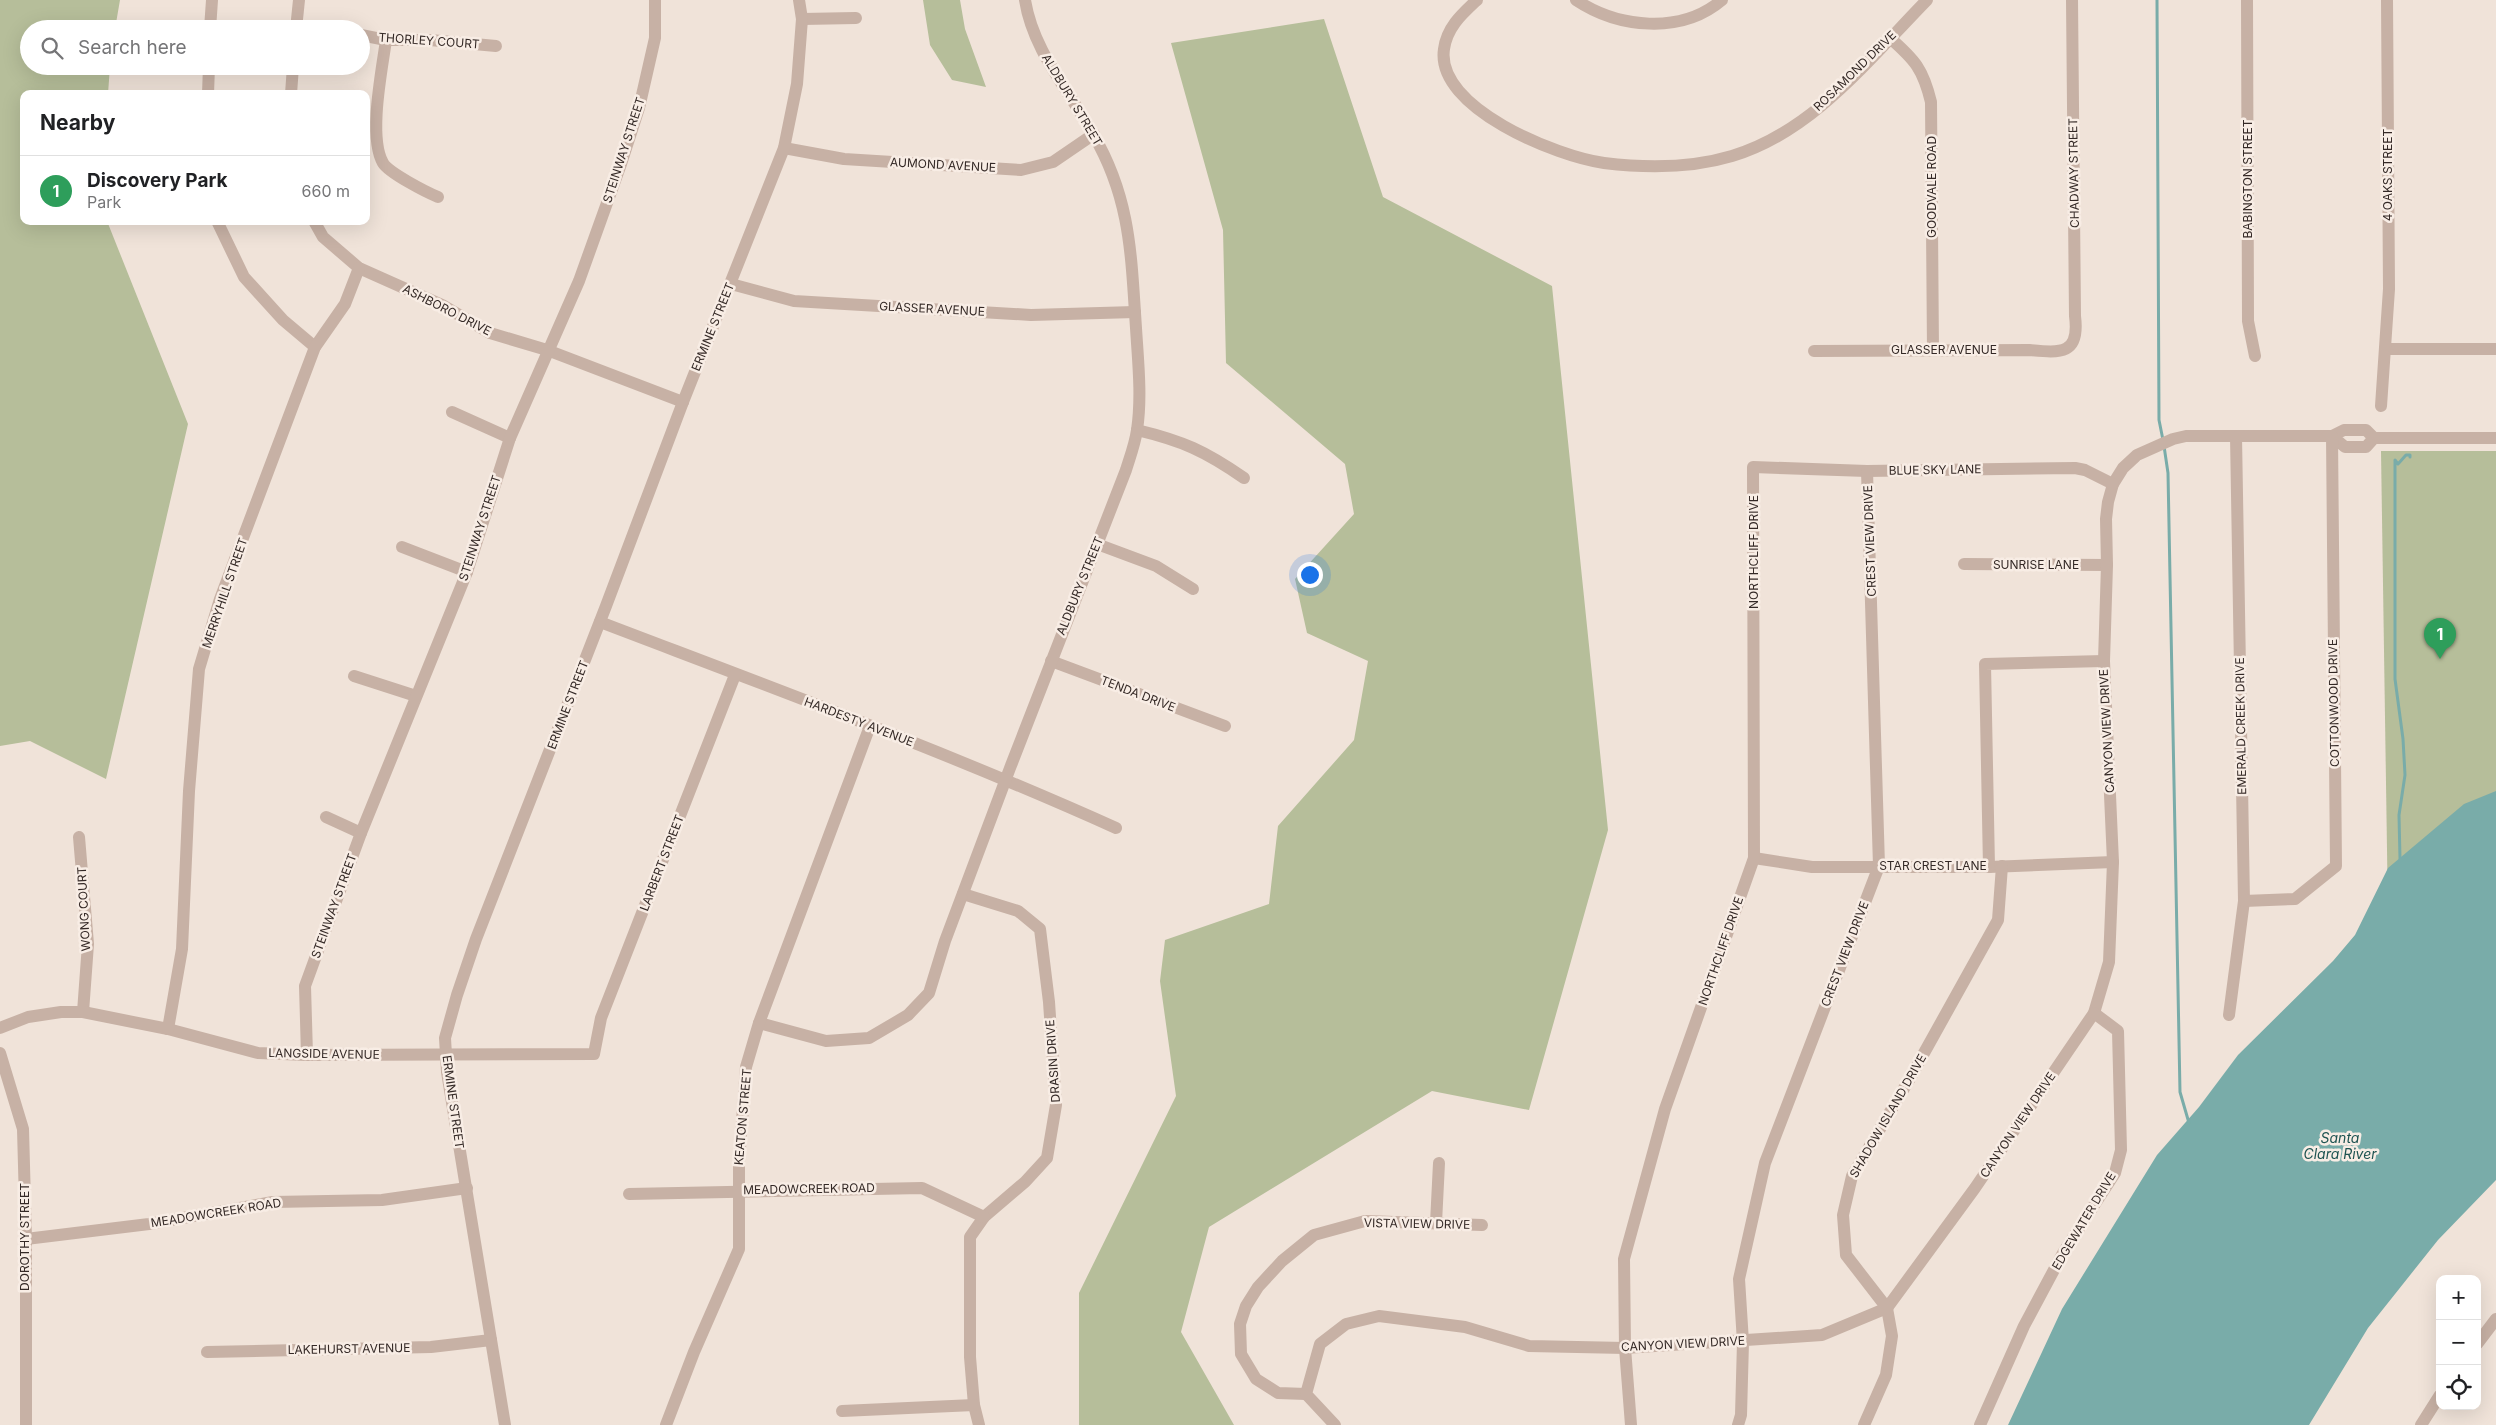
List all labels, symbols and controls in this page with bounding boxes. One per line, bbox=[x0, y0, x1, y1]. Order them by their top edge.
search box bbox=[20, 20, 370, 75]
street label: ROSAMOND DRIVE bbox=[1810, 27, 1899, 114]
street label: THORLEY COURT bbox=[378, 29, 480, 52]
icon: search bbox=[38, 34, 66, 62]
text: Search here bbox=[78, 36, 187, 59]
street label: ALDBURY STREET bbox=[1039, 51, 1106, 149]
street label: STEINWAY STREET bbox=[599, 95, 648, 205]
text: Nearby bbox=[40, 110, 115, 135]
street label: CHADWAY STREET bbox=[2065, 118, 2082, 228]
street label: BABINGTON STREET bbox=[2240, 119, 2255, 239]
street label: 4 OAKS STREET bbox=[2380, 128, 2395, 221]
street label: GOODVALE ROAD bbox=[1924, 136, 1939, 238]
street label: AUMOND AVENUE bbox=[890, 154, 996, 175]
text: Discovery Park bbox=[87, 169, 228, 192]
text: 1 bbox=[53, 181, 59, 201]
text: 660 m bbox=[302, 181, 350, 201]
text: Park bbox=[87, 192, 121, 212]
street label: ERMINE STREET bbox=[688, 280, 737, 373]
street label: ASHBORO DRIVE bbox=[400, 281, 494, 338]
street label: GLASSER AVENUE bbox=[879, 298, 985, 319]
street label: GLASSER AVENUE bbox=[1891, 342, 1997, 357]
street label: BLUE SKY LANE bbox=[1888, 461, 1981, 478]
street label: STEINWAY STREET bbox=[455, 473, 504, 583]
street label: CREST VIEW DRIVE bbox=[1860, 485, 1879, 597]
street label: NORTHCLIFF DRIVE bbox=[1746, 495, 1761, 609]
street label: ALDBURY STREET bbox=[1053, 534, 1106, 637]
street label: MERRYHILL STREET bbox=[199, 535, 251, 650]
street label: SUNRISE LANE bbox=[1993, 557, 2079, 572]
your location bbox=[1297, 562, 1323, 588]
pin: 1 bbox=[2424, 618, 2456, 659]
street label: COTTONWOOD DRIVE bbox=[2325, 639, 2342, 767]
street label: EMERALD CREEK DRIVE bbox=[2232, 657, 2249, 795]
street label: ERMINE STREET bbox=[544, 658, 591, 751]
street label: CANYON VIEW DRIVE bbox=[2096, 669, 2117, 793]
street label: TENDA DRIVE bbox=[1099, 672, 1178, 715]
street label: HARDESTY AVENUE bbox=[802, 694, 916, 749]
street label: LARBERT STREET bbox=[636, 812, 687, 913]
street label: STEINWAY STREET bbox=[308, 851, 360, 960]
street label: STAR CREST LANE bbox=[1879, 858, 1987, 873]
street label: WONG COURT bbox=[74, 866, 93, 952]
street label: NORTHCLIFF DRIVE bbox=[1695, 894, 1746, 1007]
street label: CREST VIEW DRIVE bbox=[1818, 899, 1872, 1009]
street label: DRASIN DRIVE bbox=[1042, 1019, 1063, 1103]
street label: LANGSIDE AVENUE bbox=[268, 1045, 380, 1062]
street label: SHADOW ISLAND DRIVE bbox=[1846, 1051, 1929, 1180]
street label: ERMINE STREET bbox=[440, 1054, 467, 1150]
street label: KEATON STREET bbox=[731, 1068, 754, 1166]
street label: CANYON VIEW DRIVE bbox=[1977, 1069, 2059, 1180]
water label: Santa Clara River bbox=[2303, 1129, 2377, 1162]
street label: EDGEWATER DRIVE bbox=[2048, 1169, 2119, 1272]
street label: MEADOWCREEK ROAD bbox=[743, 1180, 875, 1197]
street label: DOROTHY STREET bbox=[17, 1183, 32, 1291]
street label: MEADOWCREEK ROAD bbox=[150, 1195, 282, 1230]
street label: VISTA VIEW DRIVE bbox=[1364, 1215, 1470, 1232]
map controls bbox=[2436, 1275, 2481, 1410]
button: + bbox=[2436, 1275, 2481, 1320]
button: − bbox=[2436, 1320, 2481, 1365]
street label: CANYON VIEW DRIVE bbox=[1621, 1333, 1745, 1354]
street label: LAKEHURST AVENUE bbox=[287, 1340, 411, 1357]
button: locate bbox=[2436, 1365, 2481, 1410]

